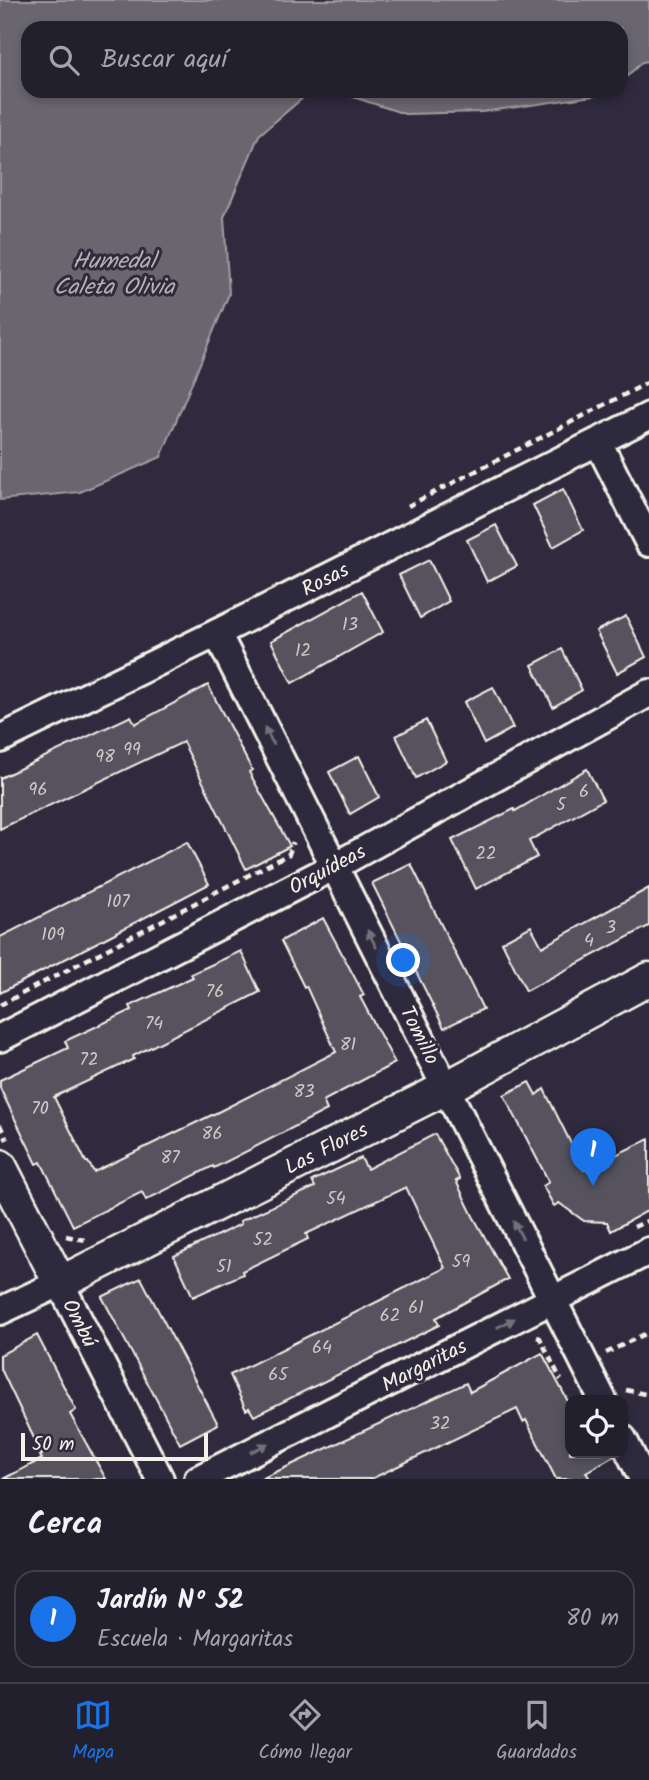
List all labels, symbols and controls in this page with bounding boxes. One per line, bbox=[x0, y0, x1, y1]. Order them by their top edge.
search box bbox=[21, 21, 628, 98]
text: Buscar aquí bbox=[101, 39, 227, 81]
icon: search bbox=[45, 41, 83, 79]
water label: Humedal Caleta Olivia bbox=[54, 244, 177, 306]
street label: Rosas bbox=[296, 554, 355, 606]
house number: 13 bbox=[342, 611, 358, 640]
house number: 12 bbox=[295, 637, 311, 666]
one-way arrow bbox=[264, 726, 275, 746]
house number: 99 bbox=[123, 736, 141, 765]
house number: 98 bbox=[95, 743, 115, 772]
house number: 96 bbox=[29, 776, 47, 805]
house number: 6 bbox=[579, 778, 589, 807]
house number: 5 bbox=[556, 791, 567, 820]
street label: Orquídeas bbox=[283, 836, 372, 905]
house number: 22 bbox=[476, 840, 496, 869]
house number: 107 bbox=[107, 888, 130, 917]
house number: 3 bbox=[606, 914, 616, 943]
house number: 109 bbox=[41, 921, 65, 950]
house number: 4 bbox=[584, 927, 594, 956]
one-way arrow bbox=[366, 929, 378, 949]
your location bbox=[386, 943, 420, 977]
house number: 76 bbox=[206, 978, 224, 1007]
street label: Tomillo bbox=[390, 1000, 447, 1071]
house number: 74 bbox=[145, 1010, 163, 1039]
house number: 81 bbox=[340, 1031, 356, 1060]
house number: 72 bbox=[80, 1046, 98, 1075]
house number: 83 bbox=[293, 1078, 315, 1107]
house number: 70 bbox=[31, 1095, 49, 1124]
street label: Las Flores bbox=[279, 1114, 374, 1184]
house number: 86 bbox=[202, 1120, 222, 1149]
pin: 1 bbox=[570, 1128, 616, 1186]
house number: 87 bbox=[160, 1144, 180, 1173]
house number: 54 bbox=[326, 1185, 346, 1214]
one-way arrow bbox=[512, 1220, 523, 1240]
house number: 52 bbox=[253, 1226, 273, 1255]
house number: 59 bbox=[452, 1248, 470, 1277]
house number: 51 bbox=[216, 1253, 232, 1282]
street label: Ombú bbox=[52, 1294, 105, 1355]
house number: 61 bbox=[408, 1294, 424, 1323]
house number: 62 bbox=[380, 1302, 400, 1331]
one-way arrow bbox=[496, 1318, 516, 1329]
street label: Margaritas bbox=[376, 1331, 473, 1402]
house number: 64 bbox=[312, 1334, 332, 1363]
house number: 65 bbox=[268, 1361, 289, 1390]
map controls bbox=[565, 1395, 628, 1458]
button: locate bbox=[565, 1395, 628, 1458]
house number: 32 bbox=[430, 1410, 450, 1439]
scale bar bbox=[21, 1430, 208, 1462]
text: 50 m bbox=[32, 1430, 74, 1460]
one-way arrow bbox=[249, 1442, 269, 1453]
text: Cerca bbox=[28, 1501, 102, 1549]
text: Jardín Nº 52 bbox=[97, 1580, 244, 1622]
text: 1 bbox=[50, 1601, 56, 1637]
text: 80 m bbox=[566, 1601, 619, 1637]
text: Escuela · Margaritas bbox=[97, 1622, 293, 1658]
tab: Mapa bbox=[72, 1696, 114, 1768]
tab: Cómo llegar bbox=[258, 1696, 352, 1768]
tab: Guardados bbox=[496, 1696, 577, 1768]

